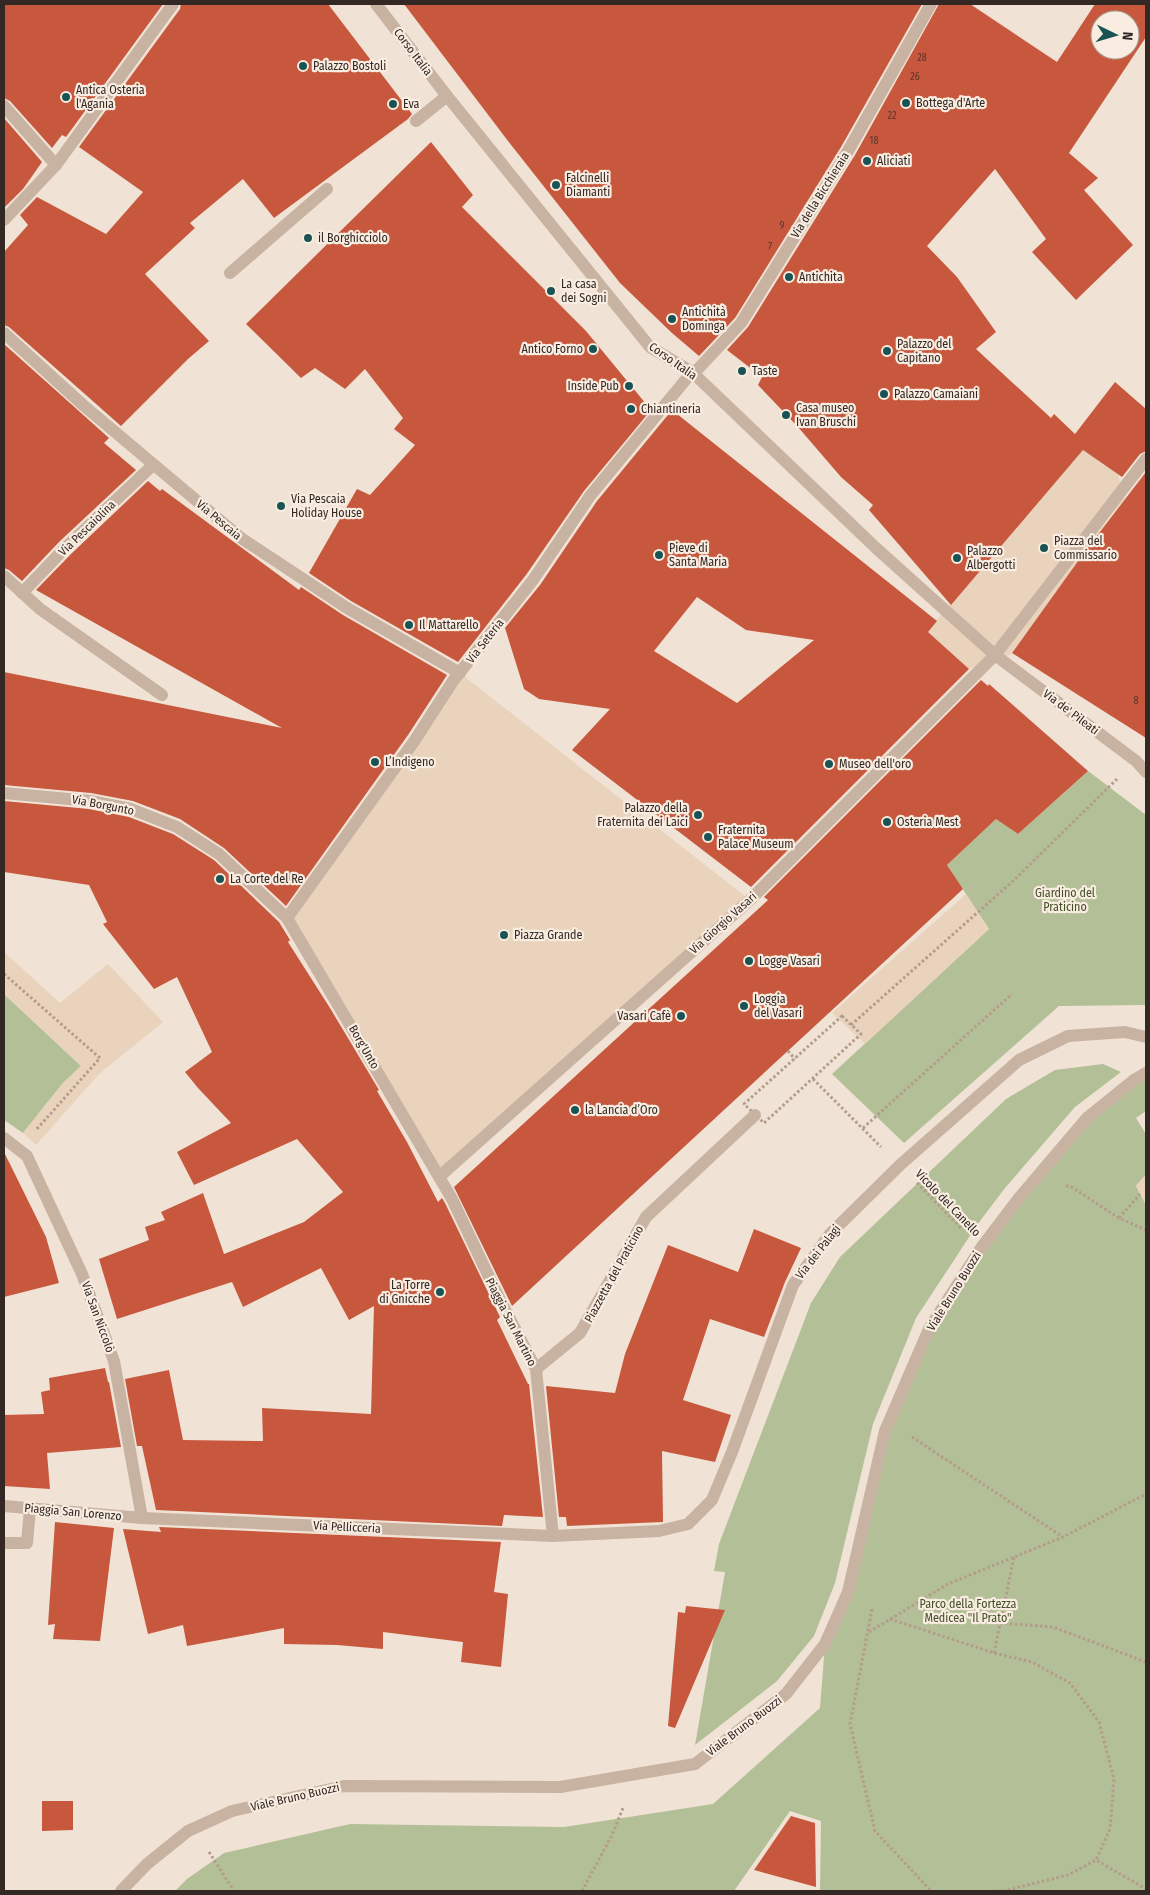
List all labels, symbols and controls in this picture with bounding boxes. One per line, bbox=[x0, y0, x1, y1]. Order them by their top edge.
north arrow bbox=[1090, 10, 1140, 60]
street label: Corso Italia bbox=[391, 26, 435, 78]
text: N bbox=[1119, 31, 1136, 41]
house number: 28 bbox=[917, 52, 927, 64]
place label: Palazzo Bostoli bbox=[313, 59, 386, 73]
marker: Palazzo Bostoli bbox=[297, 60, 309, 72]
house number: 26 bbox=[910, 71, 920, 83]
place label: Antica Osteria l'Agania bbox=[76, 83, 145, 111]
marker: Antica Osteria l'Agania bbox=[60, 91, 72, 103]
place label: Bottega d'Arte bbox=[916, 96, 985, 110]
place label: Eva bbox=[403, 97, 420, 111]
marker: Bottega d'Arte bbox=[900, 97, 912, 109]
marker: Eva bbox=[387, 98, 399, 110]
house number: 22 bbox=[888, 110, 897, 122]
house number: 18 bbox=[870, 135, 878, 147]
street label: Via della Bicchieraia bbox=[788, 149, 852, 241]
place label: Aliciati bbox=[877, 154, 911, 168]
marker: Aliciati bbox=[861, 155, 873, 167]
place label: Falcinelli Diamanti bbox=[566, 171, 610, 199]
marker: Falcinelli Diamanti bbox=[550, 179, 562, 191]
house number: 9 bbox=[780, 220, 785, 232]
place label: il Borghicciolo bbox=[318, 231, 388, 245]
marker: il Borghicciolo bbox=[302, 232, 314, 244]
house number: 7 bbox=[768, 241, 772, 253]
place label: Antichita bbox=[799, 270, 843, 284]
marker: Antichita bbox=[783, 271, 795, 283]
place label: La casa dei Sogni bbox=[561, 277, 606, 305]
marker: La casa dei Sogni bbox=[545, 285, 557, 297]
place label: Antichità Dominga bbox=[682, 305, 726, 333]
marker: Antichità Dominga bbox=[666, 313, 678, 325]
place label: Palazzo del Capitano bbox=[897, 337, 951, 365]
street label: Corso Italia bbox=[646, 339, 700, 383]
place label: Antico Forno bbox=[521, 342, 583, 356]
marker: Antico Forno bbox=[587, 343, 599, 355]
marker: Palazzo del Capitano bbox=[881, 345, 893, 357]
place label: Taste bbox=[752, 364, 778, 378]
marker: Taste bbox=[736, 365, 748, 377]
place label: Inside Pub bbox=[568, 379, 619, 393]
marker: Inside Pub bbox=[623, 380, 635, 392]
place label: Palazzo Camaiani bbox=[894, 387, 978, 401]
marker: Palazzo Camaiani bbox=[878, 388, 890, 400]
place label: Casa museo Ivan Bruschi bbox=[796, 401, 856, 429]
place label: Chiantineria bbox=[641, 402, 701, 416]
marker: Chiantineria bbox=[625, 403, 637, 415]
marker: Casa museo Ivan Bruschi bbox=[780, 409, 792, 421]
place label: Via Pescaia Holiday House bbox=[291, 492, 362, 520]
street label: Via Pescaiolina bbox=[56, 497, 118, 559]
street label: Via Pescaia bbox=[194, 497, 245, 543]
marker: Via Pescaia Holiday House bbox=[275, 500, 287, 512]
place label: Piazza del Commissario bbox=[1054, 534, 1117, 562]
place label: Pieve di Santa Maria bbox=[669, 541, 727, 569]
marker: Piazza del Commissario bbox=[1038, 542, 1050, 554]
place label: Palazzo Albergotti bbox=[967, 544, 1015, 572]
marker: Pieve di Santa Maria bbox=[653, 549, 665, 561]
marker: Palazzo Albergotti bbox=[951, 552, 963, 564]
street label: Via Seteria bbox=[463, 616, 507, 666]
place label: Il Mattarello bbox=[419, 618, 479, 632]
marker: Il Mattarello bbox=[403, 619, 415, 631]
street label: Via de' Pileati bbox=[1040, 686, 1102, 738]
house number: 8 bbox=[1134, 695, 1139, 707]
place label: L’Indigeno bbox=[385, 755, 435, 769]
marker: L’Indigeno bbox=[369, 756, 381, 768]
place label: Museo dell'oro bbox=[839, 757, 911, 771]
marker: Museo dell'oro bbox=[823, 758, 835, 770]
street label: Via Borgunto bbox=[71, 792, 135, 818]
place label: Palazzo della Fraternita dei Laici bbox=[597, 801, 688, 829]
marker: Palazzo della Fraternita dei Laici bbox=[692, 809, 704, 821]
place label: Osteria Mest bbox=[897, 815, 959, 829]
marker: Osteria Mest bbox=[881, 816, 893, 828]
place label: Fraternita Palace Museum bbox=[718, 823, 793, 851]
marker: Fraternita Palace Museum bbox=[702, 831, 714, 843]
place label: La Corte del Re bbox=[230, 872, 303, 886]
marker: La Corte del Re bbox=[214, 873, 226, 885]
park label: Giardino del Praticino bbox=[1035, 886, 1095, 914]
street label: Via Giorgio Vasari bbox=[687, 889, 759, 957]
place label: Piazza Grande bbox=[514, 928, 583, 942]
marker: Piazza Grande bbox=[498, 929, 510, 941]
place label: Logge Vasari bbox=[759, 954, 820, 968]
marker: Logge Vasari bbox=[743, 955, 755, 967]
place label: Loggia del Vasari bbox=[754, 992, 802, 1020]
marker: Loggia del Vasari bbox=[738, 1000, 750, 1012]
place label: Vasari Cafè bbox=[617, 1009, 671, 1023]
marker: Vasari Cafè bbox=[675, 1010, 687, 1022]
street label: Borg'Unto bbox=[346, 1023, 382, 1071]
place label: la Lancia d’Oro bbox=[585, 1103, 658, 1117]
marker: la Lancia d’Oro bbox=[569, 1104, 581, 1116]
street label: Vicolo del Canello bbox=[913, 1167, 983, 1239]
street label: Via dei Palagi bbox=[792, 1222, 844, 1282]
street label: Piazzetta del Praticino bbox=[582, 1223, 646, 1325]
street label: Viale Bruno Buozzi bbox=[924, 1249, 984, 1333]
street label: Piaggia San Martino bbox=[483, 1276, 539, 1368]
place label: La Torre di Gnicche bbox=[379, 1278, 430, 1306]
street label: Via San Niccolò bbox=[79, 1280, 117, 1354]
marker: La Torre di Gnicche bbox=[434, 1286, 446, 1298]
street label: Piaggia San Lorenzo bbox=[24, 1501, 122, 1523]
street label: Via Pellicceria bbox=[313, 1518, 381, 1536]
park label: Parco della Fortezza Medicea "Il Prato" bbox=[920, 1597, 1017, 1625]
street label: Viale Bruno Buozzi bbox=[704, 1693, 784, 1759]
street label: Viale Bruno Buozzi bbox=[249, 1780, 341, 1814]

